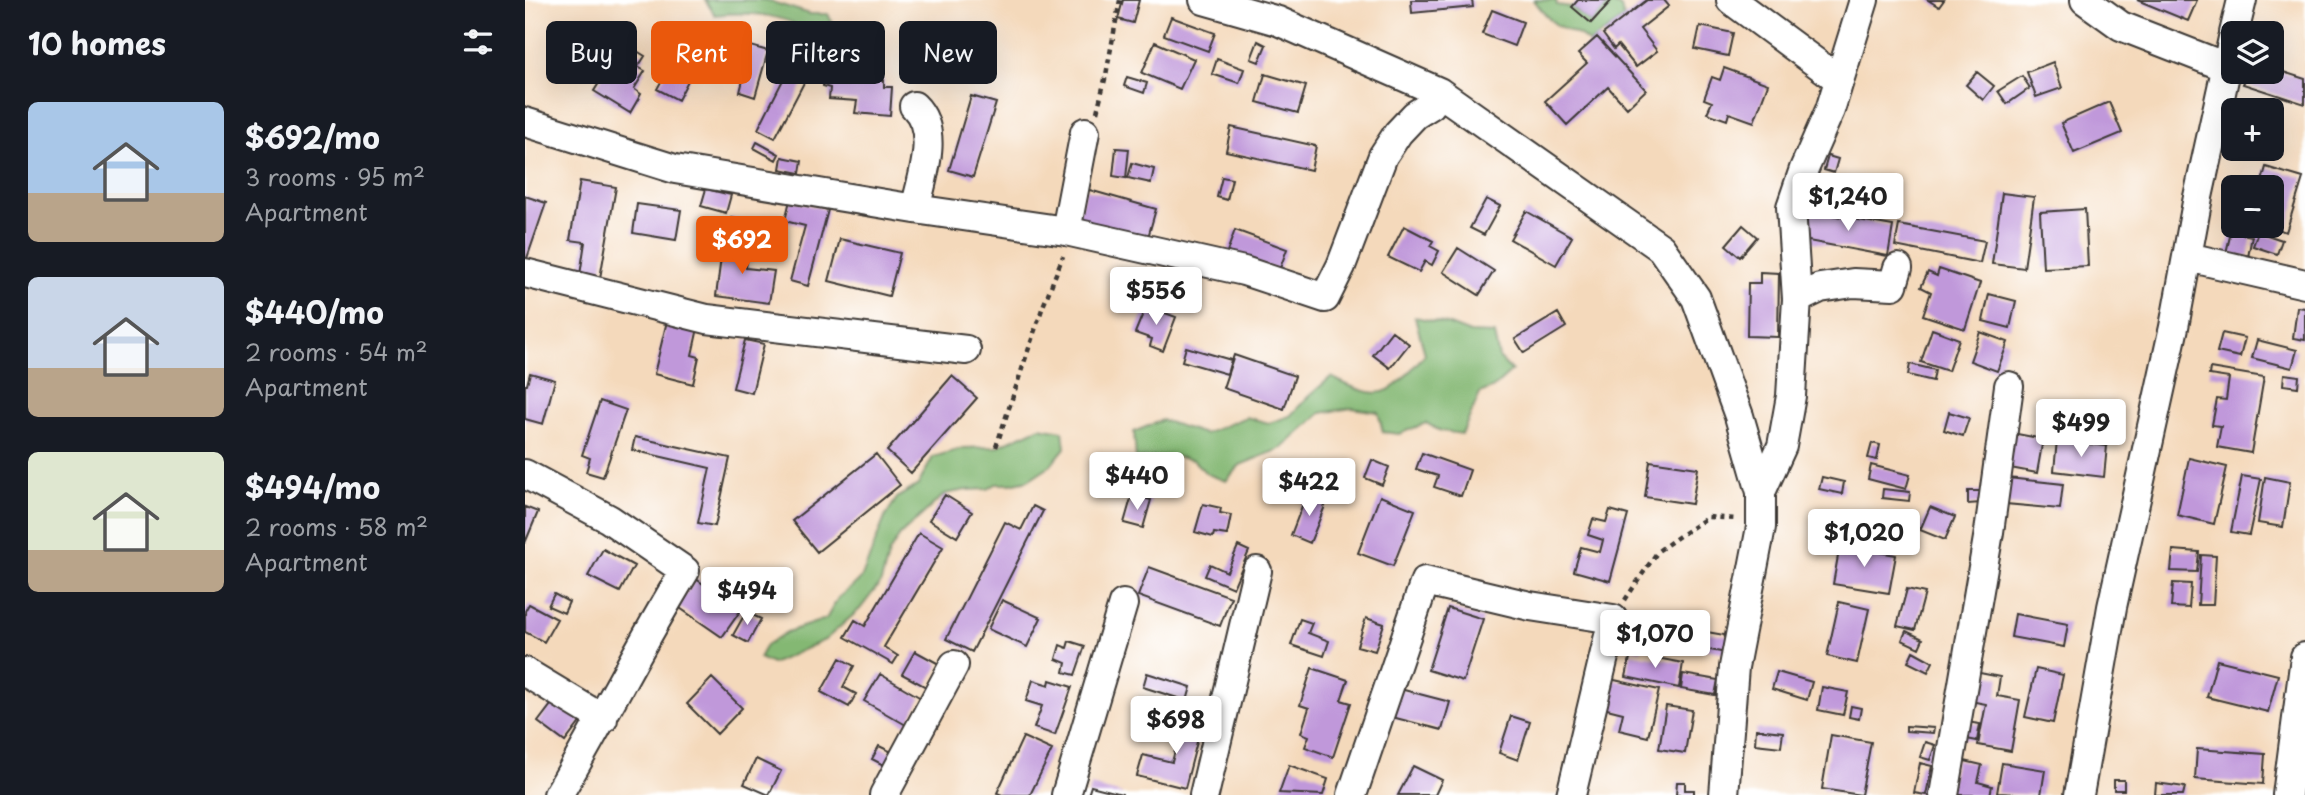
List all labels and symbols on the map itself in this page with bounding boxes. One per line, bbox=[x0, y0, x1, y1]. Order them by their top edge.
pin: $1,240 bbox=[1791, 174, 1905, 233]
pin: $692 bbox=[701, 216, 783, 276]
pin: $556 bbox=[1115, 268, 1197, 327]
pin: $499 bbox=[2040, 400, 2122, 459]
pin: $440 bbox=[1096, 452, 1178, 512]
pin: $422 bbox=[1268, 458, 1350, 518]
pin: $1,020 bbox=[1807, 510, 1921, 569]
pin: $494 bbox=[706, 568, 788, 627]
pin: $1,070 bbox=[1598, 610, 1712, 670]
pin: $698 bbox=[1135, 696, 1217, 756]

